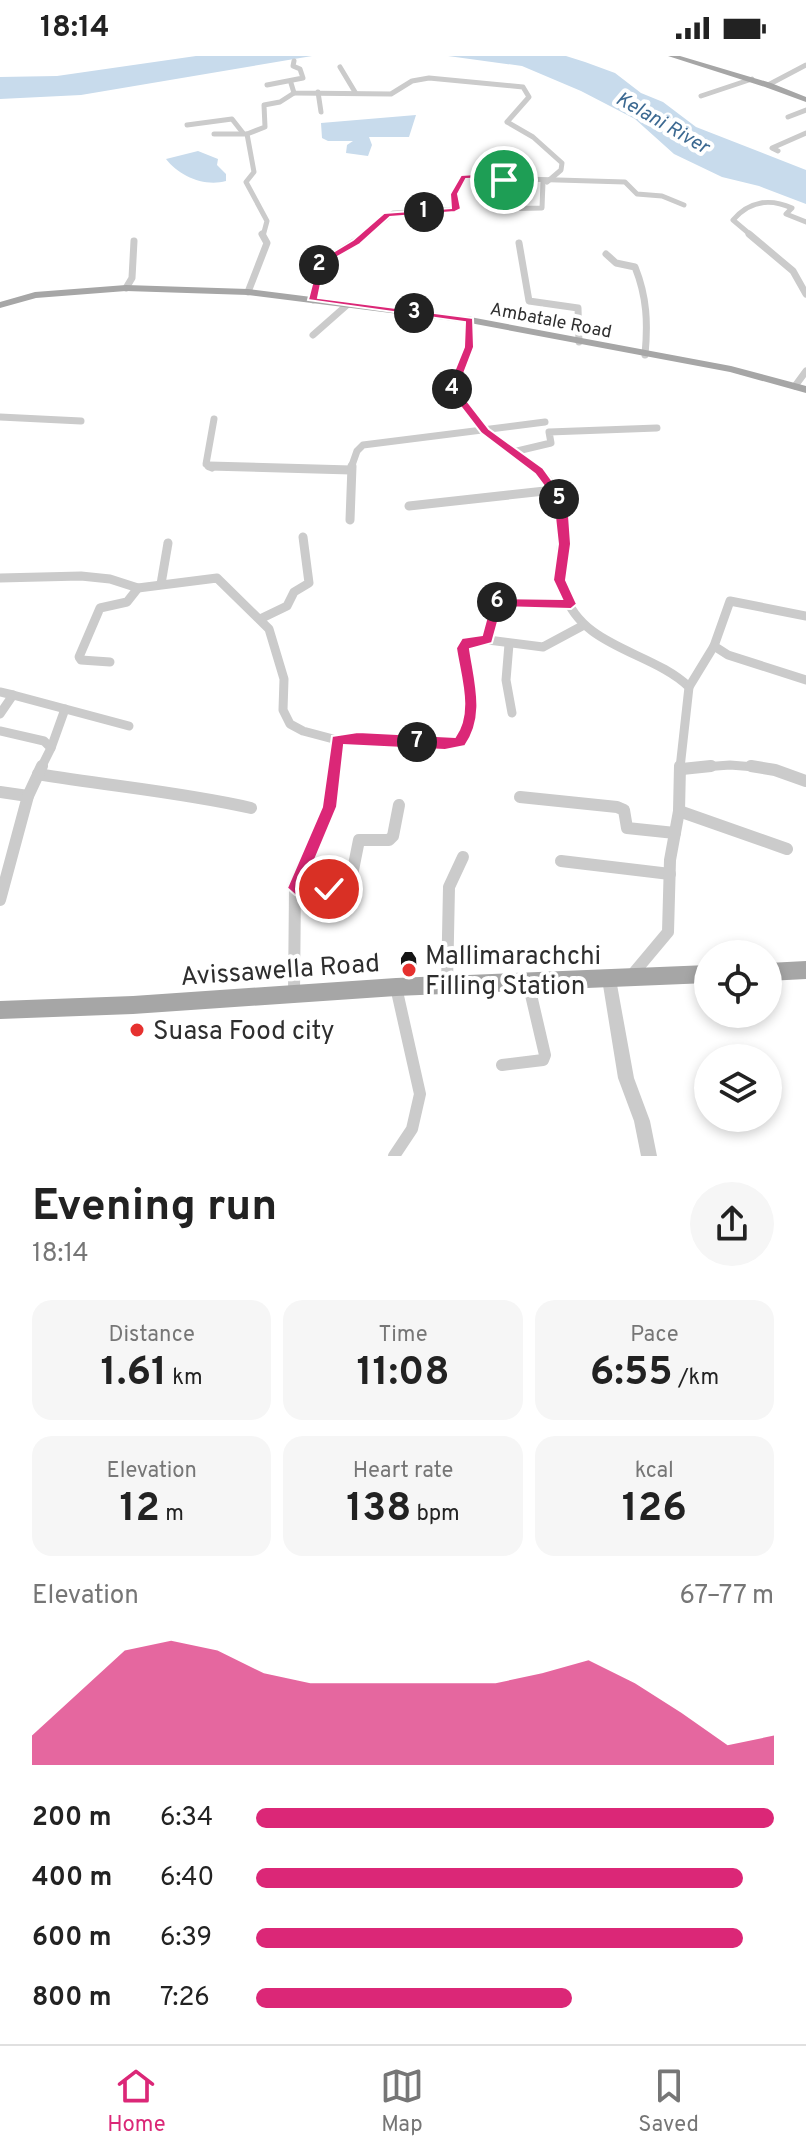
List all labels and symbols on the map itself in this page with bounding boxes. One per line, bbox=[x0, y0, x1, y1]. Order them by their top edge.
water label: Kelani River bbox=[611, 87, 715, 162]
pin bbox=[470, 146, 538, 214]
pin: 1 bbox=[404, 192, 444, 232]
pin: 2 bbox=[299, 245, 339, 285]
pin: 3 bbox=[394, 293, 434, 333]
street label: Ambatale Road bbox=[488, 298, 613, 345]
pin: 4 bbox=[432, 369, 472, 409]
pin: 5 bbox=[539, 479, 579, 519]
pin: 6 bbox=[477, 582, 517, 622]
pin: 7 bbox=[397, 722, 437, 762]
pin bbox=[295, 855, 363, 923]
place label: Mallimarachchi Filling Station bbox=[425, 941, 601, 1004]
street label: Avissawella Road bbox=[179, 948, 381, 995]
marker: Mallimarachchi Filling Station bbox=[400, 961, 418, 979]
place label: Suasa Food city bbox=[153, 1016, 335, 1049]
marker: Suasa Food city bbox=[128, 1021, 146, 1039]

